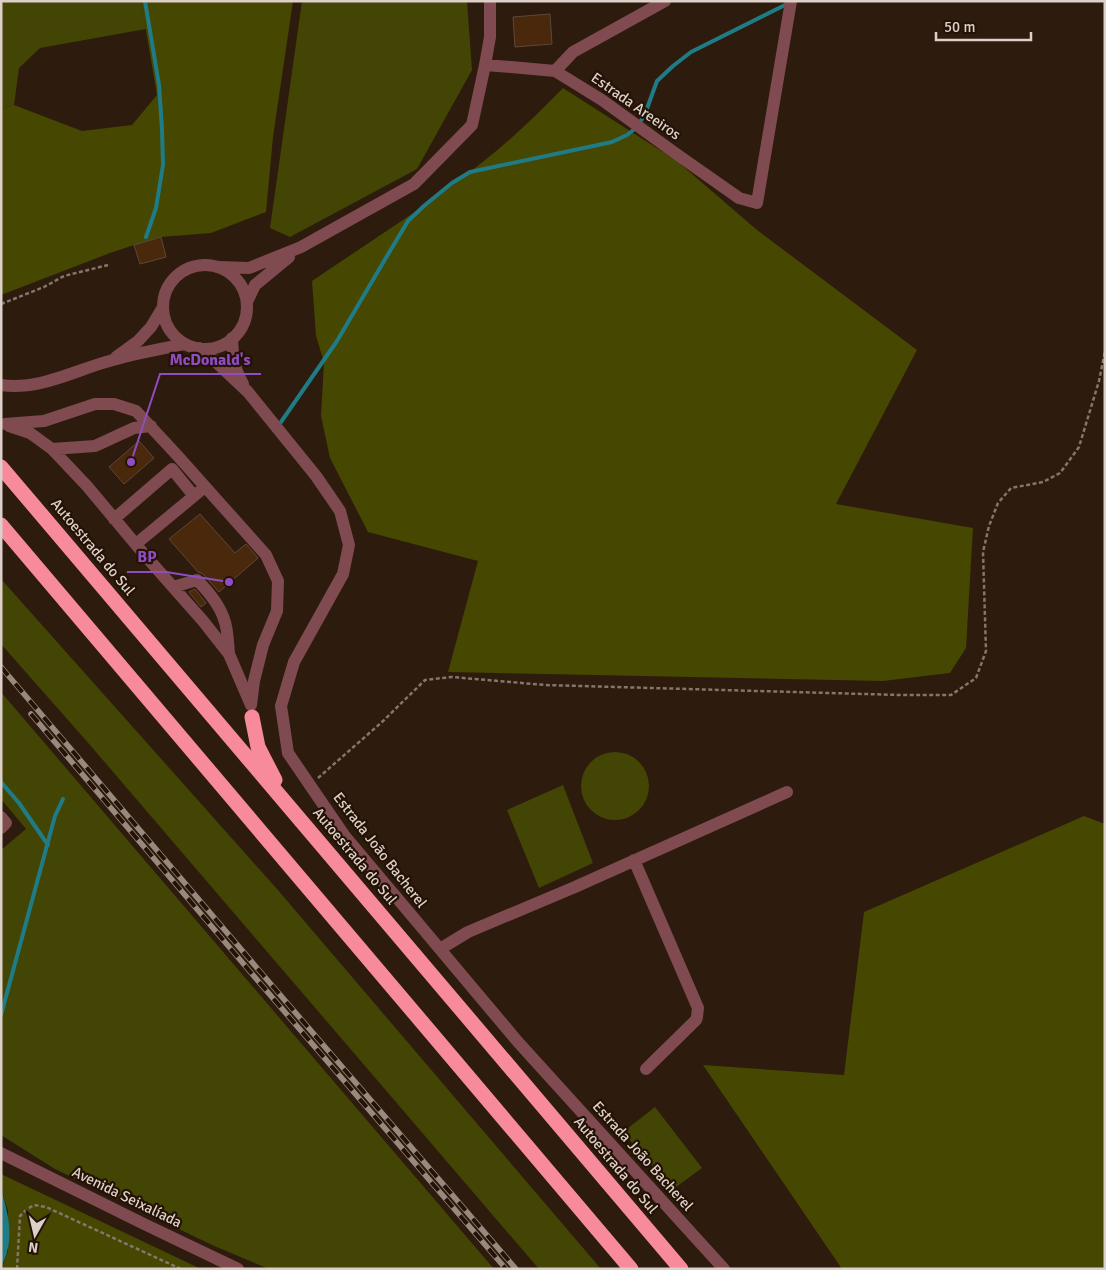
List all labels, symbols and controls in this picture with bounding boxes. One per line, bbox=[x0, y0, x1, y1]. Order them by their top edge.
scale bar bbox=[936, 10, 1031, 42]
text: 50 m bbox=[944, 18, 975, 36]
street label: Estrada Areeiros bbox=[588, 68, 685, 144]
callout: McDonald's bbox=[160, 343, 261, 374]
text: McDonald's bbox=[169, 350, 251, 370]
street label: Autoestrada do Sul bbox=[47, 495, 139, 599]
callout: BP bbox=[127, 541, 166, 572]
text: BP bbox=[137, 547, 157, 567]
street label: Estrada João Bacherel bbox=[329, 789, 431, 911]
street label: Autoestrada do Sul bbox=[309, 804, 401, 908]
street label: Estrada João Bacherel bbox=[589, 1097, 697, 1215]
street label: Autoestrada do Sul bbox=[570, 1113, 662, 1217]
street label: Avenida Seixalíada bbox=[69, 1163, 185, 1231]
north arrow bbox=[10, 1210, 60, 1260]
text: N bbox=[27, 1238, 39, 1256]

